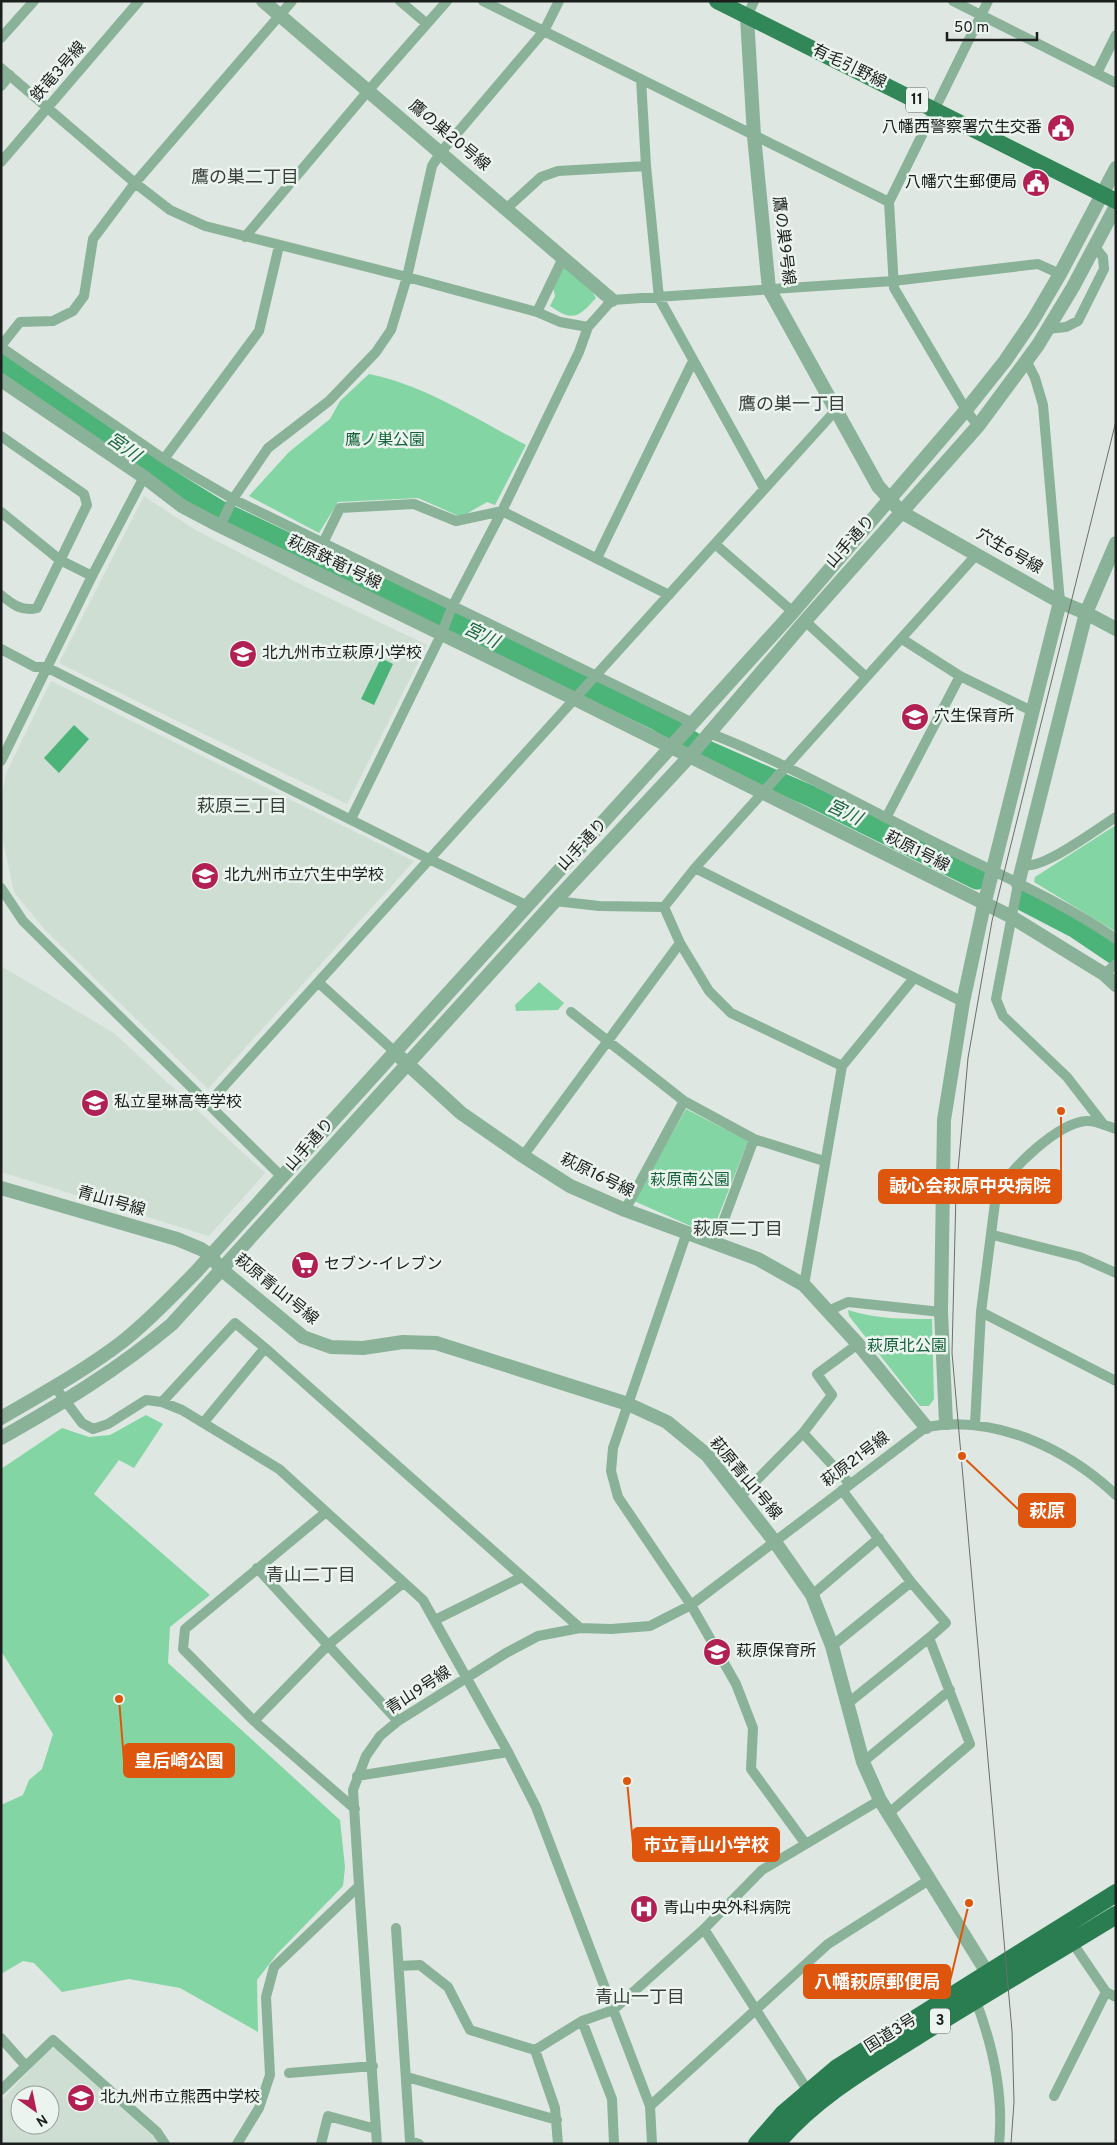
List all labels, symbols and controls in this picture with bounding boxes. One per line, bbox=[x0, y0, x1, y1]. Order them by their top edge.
scale bar bbox=[947, 10, 1037, 42]
text: 50 m bbox=[954, 19, 989, 38]
street label: 鉄竜3号線 bbox=[27, 38, 91, 106]
street label: 有毛引野線 bbox=[809, 40, 889, 94]
road number: 11 bbox=[906, 88, 928, 112]
street label: 鷹の巣20号線 bbox=[404, 96, 494, 176]
public building icon: 八幡西警察署穴生交番 bbox=[1046, 113, 1076, 143]
place label: 八幡西警察署穴生交番 bbox=[882, 118, 1042, 138]
district label: 鷹の巣二丁目 bbox=[191, 167, 299, 190]
public building icon: 八幡穴生郵便局 bbox=[1021, 168, 1051, 198]
place label: 八幡穴生郵便局 bbox=[905, 173, 1017, 193]
street label: 鷹の巣9号線 bbox=[768, 195, 798, 287]
district label: 鷹の巣一丁目 bbox=[738, 394, 846, 417]
water label: 宮川 bbox=[102, 428, 146, 469]
park label: 鷹ノ巣公園 bbox=[345, 431, 425, 451]
street label: 山手通り bbox=[822, 512, 880, 572]
street label: 穴生6号線 bbox=[972, 525, 1046, 579]
street label: 萩原鉄竜1号線 bbox=[284, 532, 384, 594]
water label: 宮川 bbox=[460, 618, 504, 655]
school or university icon: 北九州市立萩原小学校 bbox=[228, 639, 258, 669]
place label: 北九州市立萩原小学校 bbox=[262, 644, 422, 664]
school or university icon: 穴生保育所 bbox=[900, 702, 930, 732]
place label: 穴生保育所 bbox=[934, 707, 1014, 727]
water label: 宮川 bbox=[823, 795, 867, 832]
district label: 萩原三丁目 bbox=[197, 796, 287, 819]
street label: 山手通り bbox=[554, 815, 612, 875]
street label: 萩原1号線 bbox=[881, 827, 953, 877]
school or university icon: 北九州市立穴生中学校 bbox=[190, 861, 220, 891]
place label: 北九州市立穴生中学校 bbox=[224, 866, 384, 886]
school or university icon: 私立星琳高等学校 bbox=[80, 1088, 110, 1118]
place label: 私立星琳高等学校 bbox=[114, 1093, 242, 1113]
street label: 山手通り bbox=[281, 1115, 339, 1175]
street label: 萩原16号線 bbox=[557, 1150, 637, 1202]
callout: 誠心会萩原中央病院 bbox=[879, 1170, 1061, 1203]
park label: 萩原南公園 bbox=[650, 1171, 730, 1191]
text: 誠心会萩原中央病院 bbox=[889, 1176, 1051, 1199]
street label: 青山1号線 bbox=[75, 1183, 147, 1221]
district label: 萩原二丁目 bbox=[693, 1219, 783, 1242]
street label: 萩原青山1号線 bbox=[230, 1250, 322, 1330]
supermarket icon: セブン-イレブン bbox=[290, 1250, 320, 1280]
place label: セブン-イレブン bbox=[324, 1255, 442, 1275]
park label: 萩原北公園 bbox=[867, 1337, 947, 1357]
street label: 萩原21号線 bbox=[818, 1428, 894, 1492]
street label: 萩原青山1号線 bbox=[705, 1434, 785, 1524]
callout: 萩原 bbox=[1019, 1494, 1075, 1527]
text: 萩原 bbox=[1029, 1501, 1065, 1524]
district label: 青山二丁目 bbox=[266, 1565, 356, 1588]
school or university icon: 萩原保育所 bbox=[702, 1637, 732, 1667]
place label: 萩原保育所 bbox=[736, 1642, 816, 1662]
street label: 青山9号線 bbox=[383, 1663, 455, 1719]
callout: 皇后崎公園 bbox=[124, 1744, 234, 1777]
text: 皇后崎公園 bbox=[134, 1751, 224, 1774]
callout: 市立青山小学校 bbox=[633, 1828, 779, 1861]
text: 市立青山小学校 bbox=[643, 1835, 769, 1858]
hospital icon: 青山中央外科病院 bbox=[629, 1894, 659, 1924]
place label: 青山中央外科病院 bbox=[663, 1899, 791, 1919]
callout: 八幡萩原郵便局 bbox=[804, 1965, 950, 1998]
text: 八幡萩原郵便局 bbox=[814, 1972, 940, 1995]
district label: 青山一丁目 bbox=[595, 1987, 685, 2010]
road number: 3 bbox=[930, 2008, 950, 2034]
street label: 国道3号 bbox=[861, 2010, 921, 2058]
school or university icon: 北九州市立熊西中学校 bbox=[66, 2083, 96, 2113]
north arrow bbox=[10, 2085, 60, 2135]
place label: 北九州市立熊西中学校 bbox=[100, 2088, 260, 2108]
text: N bbox=[32, 2110, 50, 2130]

